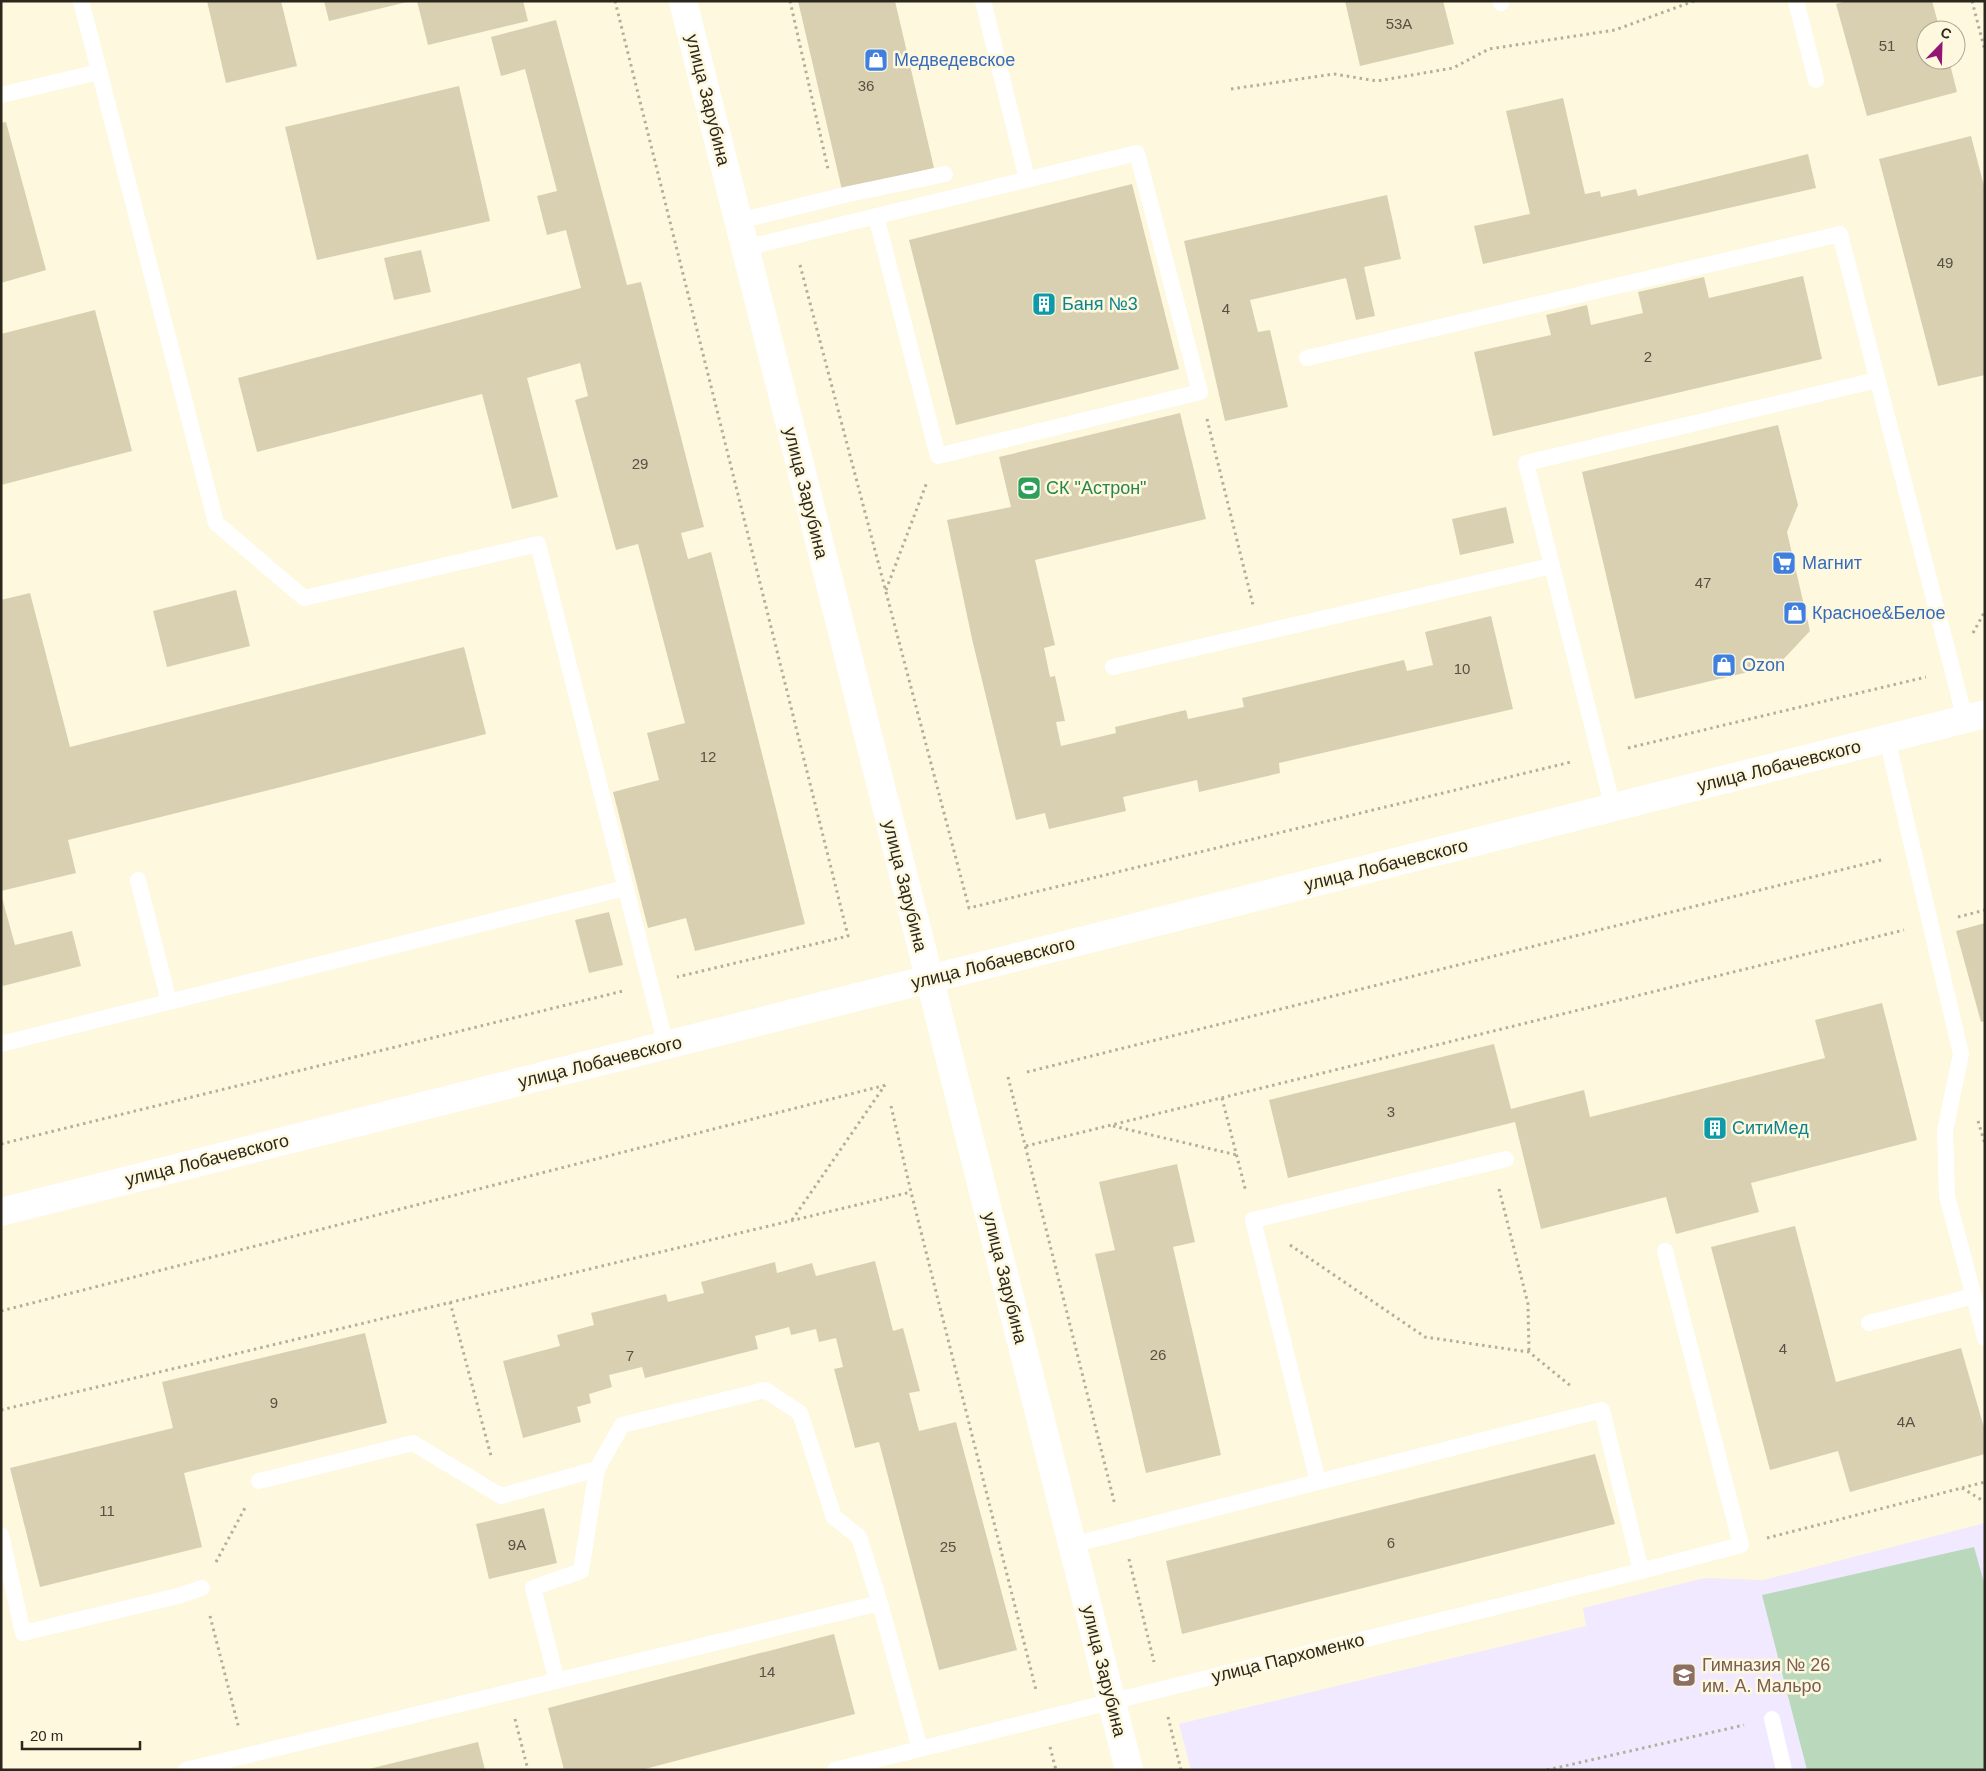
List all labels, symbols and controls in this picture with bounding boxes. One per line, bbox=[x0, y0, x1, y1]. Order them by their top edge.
house number: 53А bbox=[1386, 15, 1412, 32]
north arrow bbox=[1916, 20, 1966, 70]
text: С bbox=[1938, 24, 1954, 42]
street label: улица Зарубина bbox=[682, 32, 734, 169]
house number: 51 bbox=[1879, 37, 1895, 54]
shop icon: Медведевское bbox=[863, 47, 889, 73]
place label: Медведевское bbox=[894, 50, 1015, 70]
house number: 36 bbox=[858, 77, 874, 94]
house number: 49 bbox=[1937, 254, 1953, 271]
building icon: Баня №3 bbox=[1031, 291, 1057, 317]
place label: Баня №3 bbox=[1062, 294, 1138, 314]
house number: 4 bbox=[1222, 300, 1230, 317]
house number: 2 bbox=[1644, 348, 1652, 365]
street label: улица Зарубина bbox=[780, 425, 832, 562]
house number: 29 bbox=[632, 455, 648, 472]
sports icon: СК "Астрон" bbox=[1016, 475, 1042, 501]
place label: СК "Астрон" bbox=[1046, 478, 1146, 498]
supermarket icon: Магнит bbox=[1771, 550, 1797, 576]
place label: Магнит bbox=[1802, 553, 1862, 573]
house number: 47 bbox=[1695, 574, 1711, 591]
shop icon: Красное&Белое bbox=[1782, 600, 1808, 626]
place label: Красное&Белое bbox=[1812, 603, 1945, 623]
shop icon: Ozon bbox=[1711, 652, 1737, 678]
place label: Ozon bbox=[1742, 655, 1785, 675]
house number: 10 bbox=[1454, 660, 1470, 677]
street label: улица Лобачевского bbox=[1695, 736, 1863, 796]
house number: 12 bbox=[700, 748, 716, 765]
street label: улица Зарубина bbox=[879, 818, 931, 955]
street label: улица Лобачевского bbox=[1302, 835, 1470, 895]
street label: улица Лобачевского bbox=[909, 933, 1077, 993]
street label: улица Лобачевского bbox=[516, 1032, 684, 1092]
house number: 3 bbox=[1387, 1103, 1395, 1120]
building icon: СитиМед bbox=[1702, 1115, 1728, 1141]
place label: СитиМед bbox=[1732, 1118, 1809, 1138]
street label: улица Лобачевского bbox=[123, 1130, 291, 1190]
street label: улица Зарубина bbox=[979, 1210, 1031, 1347]
house number: 4 bbox=[1779, 1340, 1787, 1357]
house number: 26 bbox=[1150, 1346, 1166, 1363]
house number: 7 bbox=[626, 1347, 634, 1364]
house number: 9 bbox=[270, 1394, 278, 1411]
house number: 4А bbox=[1897, 1413, 1915, 1430]
house number: 11 bbox=[99, 1502, 115, 1519]
house number: 6 bbox=[1387, 1534, 1395, 1551]
house number: 9А bbox=[508, 1536, 526, 1553]
house number: 25 bbox=[940, 1538, 956, 1555]
street label: улица Зарубина bbox=[1078, 1603, 1130, 1740]
street label: улица Пархоменко bbox=[1210, 1629, 1366, 1687]
place label: Гимназия № 26 им. А. Мальро bbox=[1702, 1655, 1830, 1696]
school or university icon: Гимназия № 26 им. А. Мальро bbox=[1671, 1662, 1697, 1688]
house number: 14 bbox=[759, 1663, 775, 1680]
scale bar bbox=[22, 1718, 140, 1750]
text: 20 m bbox=[30, 1727, 63, 1744]

